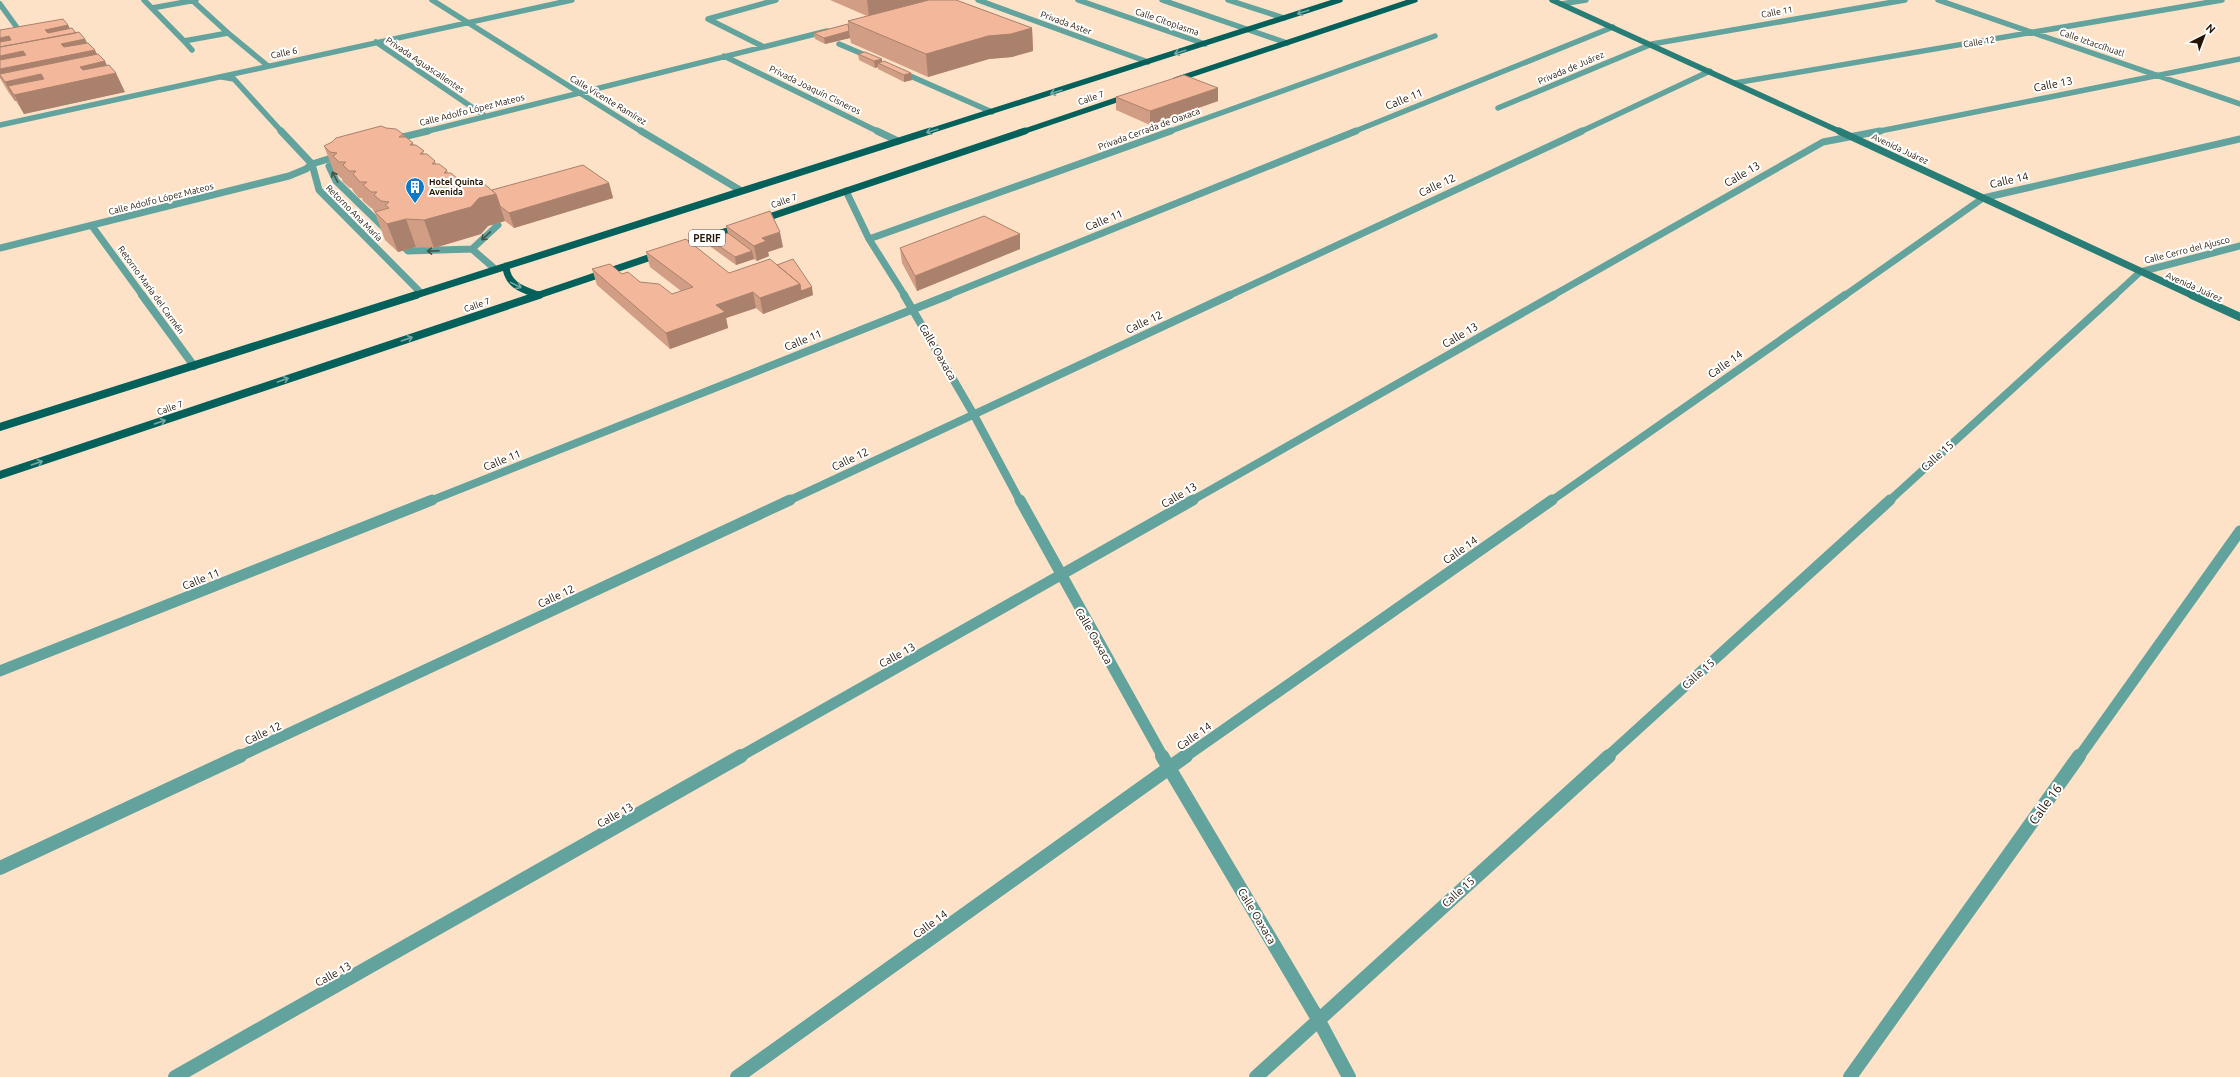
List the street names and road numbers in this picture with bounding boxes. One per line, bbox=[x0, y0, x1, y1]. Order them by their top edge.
street label: Calle 11 bbox=[1760, 4, 1794, 20]
street label: Calle Citoplasma bbox=[1134, 6, 1200, 38]
street label: Privada Aster bbox=[1039, 9, 1093, 37]
street label: Calle Iztaccíhuatl bbox=[2058, 27, 2126, 59]
street label: Privada Aguascalientes bbox=[384, 35, 466, 95]
street label: Calle 12 bbox=[1962, 35, 1996, 49]
street label: Calle 6 bbox=[270, 45, 298, 61]
street label: Privada de Juárez bbox=[1536, 50, 1606, 86]
street label: Privada Joaquín Cisneros bbox=[768, 64, 862, 117]
street label: Calle Vicente Ramírez bbox=[568, 73, 648, 127]
street label: Calle 13 bbox=[2033, 74, 2073, 94]
street label: Calle 11 bbox=[1384, 86, 1424, 112]
street label: Calle 7 bbox=[1077, 89, 1105, 107]
street label: Calle Adolfo López Mateos bbox=[419, 92, 526, 128]
street label: Privada Cerrada de Oaxaca bbox=[1097, 106, 1201, 152]
street label: Avenida Juárez bbox=[1870, 132, 1930, 166]
street label: Calle 13 bbox=[1722, 159, 1762, 189]
street label: Calle 14 bbox=[1989, 170, 2029, 190]
street label: Calle 12 bbox=[1417, 171, 1457, 199]
street label: Calle Adolfo López Mateos bbox=[108, 181, 215, 217]
street label: Retorno Ana María bbox=[324, 183, 384, 243]
street label: Calle 7 bbox=[770, 192, 798, 210]
street label: Calle 11 bbox=[1084, 207, 1124, 233]
road number: PERIF bbox=[689, 230, 725, 246]
street label: Calle Cerro del Ajusco bbox=[2143, 235, 2231, 265]
street label: Retorno María del Carmén bbox=[116, 244, 186, 336]
street label: Avenida Juárez bbox=[2164, 270, 2224, 304]
street label: Calle 7 bbox=[463, 296, 491, 314]
street label: Calle 12 bbox=[1124, 308, 1164, 336]
street label: Calle 13 bbox=[1440, 320, 1480, 350]
street label: Calle Oaxaca bbox=[917, 322, 959, 382]
street label: Calle 11 bbox=[783, 327, 823, 353]
street label: Calle 14 bbox=[1706, 348, 1744, 380]
street label: Calle 7 bbox=[156, 399, 184, 417]
street label: Calle 15 bbox=[1918, 438, 1956, 474]
street label: Calle 12 bbox=[830, 445, 870, 473]
street label: Calle 11 bbox=[482, 447, 522, 473]
street label: Calle 13 bbox=[1159, 480, 1199, 510]
street label: Calle 14 bbox=[1441, 534, 1479, 566]
street label: Calle 11 bbox=[181, 566, 221, 592]
street label: Calle 12 bbox=[536, 582, 576, 610]
street label: Calle Oaxaca bbox=[1073, 606, 1115, 666]
street label: Calle 13 bbox=[877, 640, 917, 670]
street label: Calle 15 bbox=[1679, 656, 1717, 692]
street label: Calle 12 bbox=[243, 719, 283, 747]
street label: Calle 14 bbox=[1175, 720, 1213, 752]
street label: Calle 16 bbox=[2026, 781, 2064, 827]
street label: Calle 13 bbox=[595, 800, 635, 830]
street label: Calle 15 bbox=[1439, 874, 1477, 910]
street label: Calle Oaxaca bbox=[1236, 886, 1278, 946]
street label: Calle 14 bbox=[911, 908, 949, 940]
street label: Calle 13 bbox=[313, 959, 353, 989]

